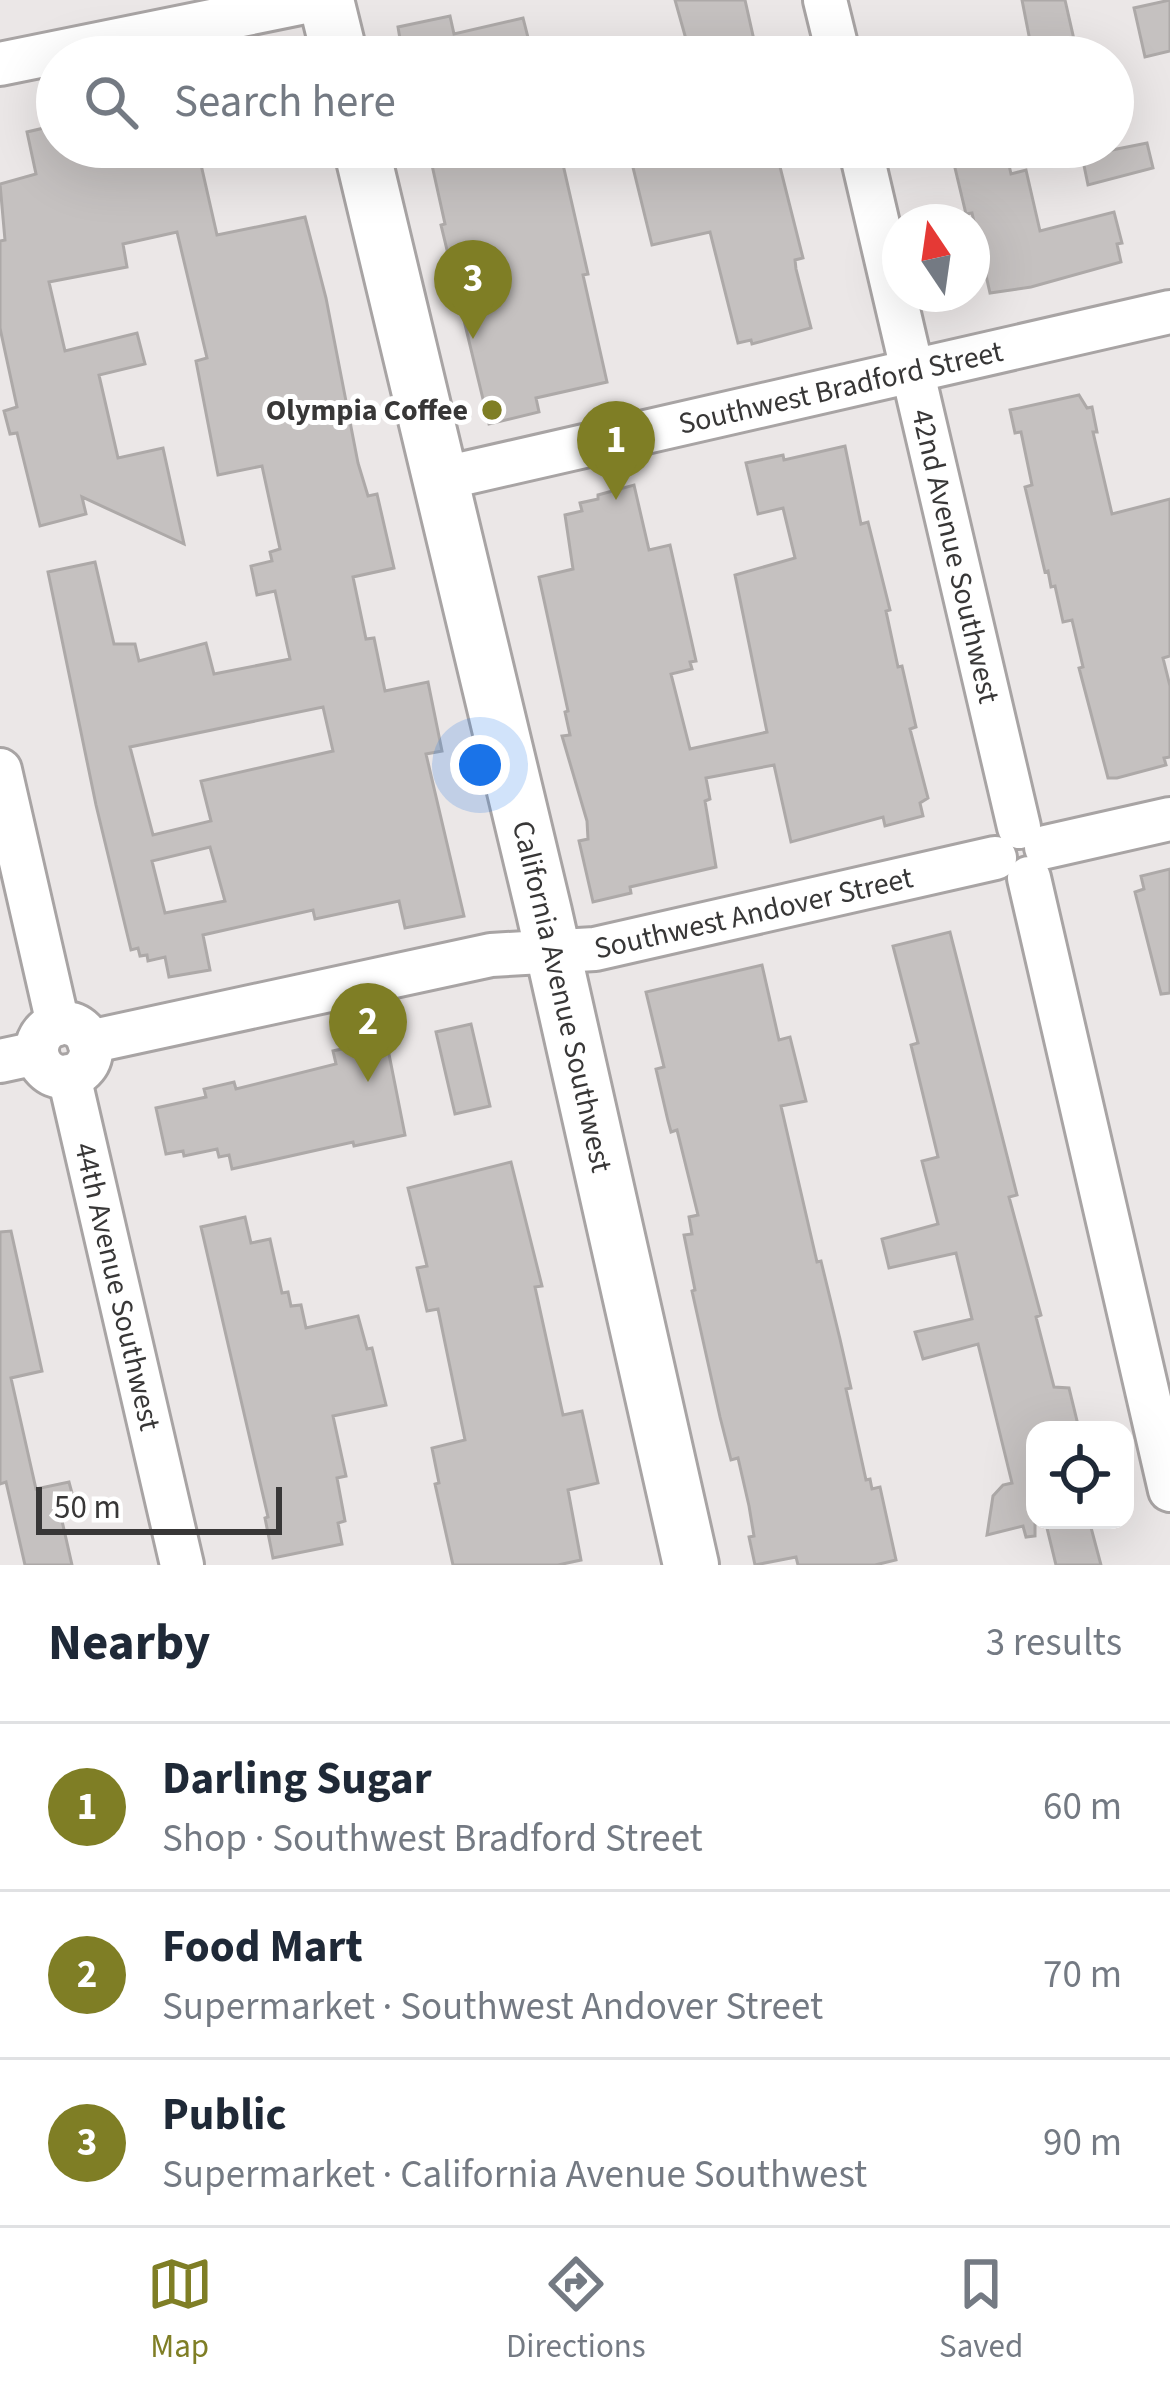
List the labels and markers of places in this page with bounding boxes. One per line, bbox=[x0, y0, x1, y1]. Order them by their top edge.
pin: 3 bbox=[434, 240, 512, 339]
place label: Olympia Coffee bbox=[266, 389, 468, 432]
marker: Olympia Coffee bbox=[479, 397, 505, 423]
pin: 1 bbox=[577, 401, 655, 500]
pin: 2 bbox=[329, 983, 407, 1082]

